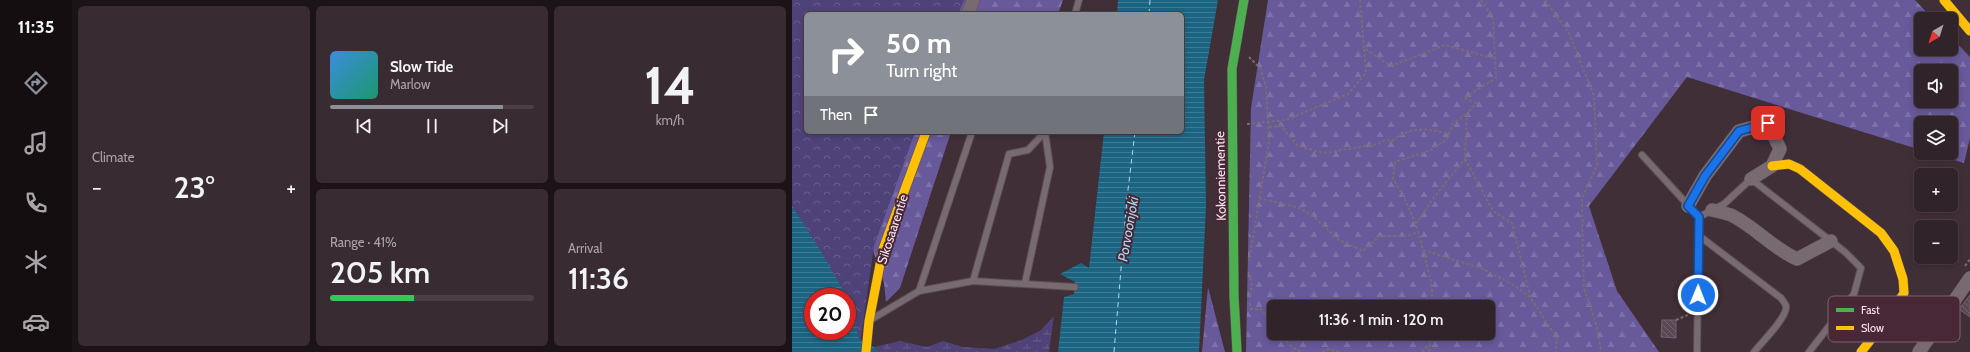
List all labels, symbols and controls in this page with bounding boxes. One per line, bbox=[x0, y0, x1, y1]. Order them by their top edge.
north arrow bbox=[1914, 12, 1958, 56]
map controls bbox=[1914, 12, 1958, 264]
text: 11:35 bbox=[18, 16, 54, 38]
text: 50 m bbox=[886, 26, 951, 60]
icon: right bbox=[820, 28, 872, 80]
text: 14 bbox=[644, 54, 696, 117]
text: Slow Tide bbox=[390, 58, 453, 76]
text: Turn right bbox=[886, 60, 957, 82]
button: sound bbox=[1914, 64, 1958, 108]
icon: directions bbox=[22, 69, 50, 97]
text: Marlow bbox=[390, 76, 430, 92]
icon: arrive bbox=[860, 104, 882, 126]
text: Then bbox=[820, 106, 852, 124]
pin bbox=[1751, 106, 1785, 140]
text: km/h bbox=[656, 112, 684, 128]
icon: arrive bbox=[1757, 112, 1779, 134]
icon: previous bbox=[353, 115, 375, 137]
icon: pause bbox=[421, 115, 443, 137]
icon: next bbox=[489, 115, 511, 137]
button: layers bbox=[1914, 116, 1958, 160]
icon: music bbox=[22, 129, 50, 157]
street label: Kokonniementie bbox=[1211, 131, 1229, 221]
text: Climate bbox=[92, 149, 134, 165]
button: + bbox=[1914, 168, 1958, 212]
text: 23° bbox=[174, 169, 214, 206]
text: − bbox=[92, 174, 102, 201]
text: + bbox=[286, 174, 296, 201]
icon: phone bbox=[22, 189, 50, 217]
street label: Sikosaarentie bbox=[873, 192, 911, 266]
water label: Porvoonjoki bbox=[1113, 194, 1143, 263]
button: − bbox=[1914, 220, 1958, 264]
text: Range · 41% bbox=[330, 234, 397, 250]
text: Arrival bbox=[568, 240, 603, 256]
icon: climate bbox=[22, 248, 50, 276]
text: 205 km bbox=[330, 254, 430, 291]
text: 11:36 bbox=[568, 260, 629, 297]
position arrow bbox=[1677, 274, 1719, 316]
speed limit sign: 20 bbox=[804, 288, 856, 340]
legend bbox=[1828, 296, 1960, 342]
text: Fast bbox=[1861, 303, 1880, 317]
icon: car bbox=[22, 308, 50, 336]
text: 11:36 · 1 min · 120 m bbox=[1319, 311, 1443, 329]
text: Slow bbox=[1861, 321, 1884, 335]

